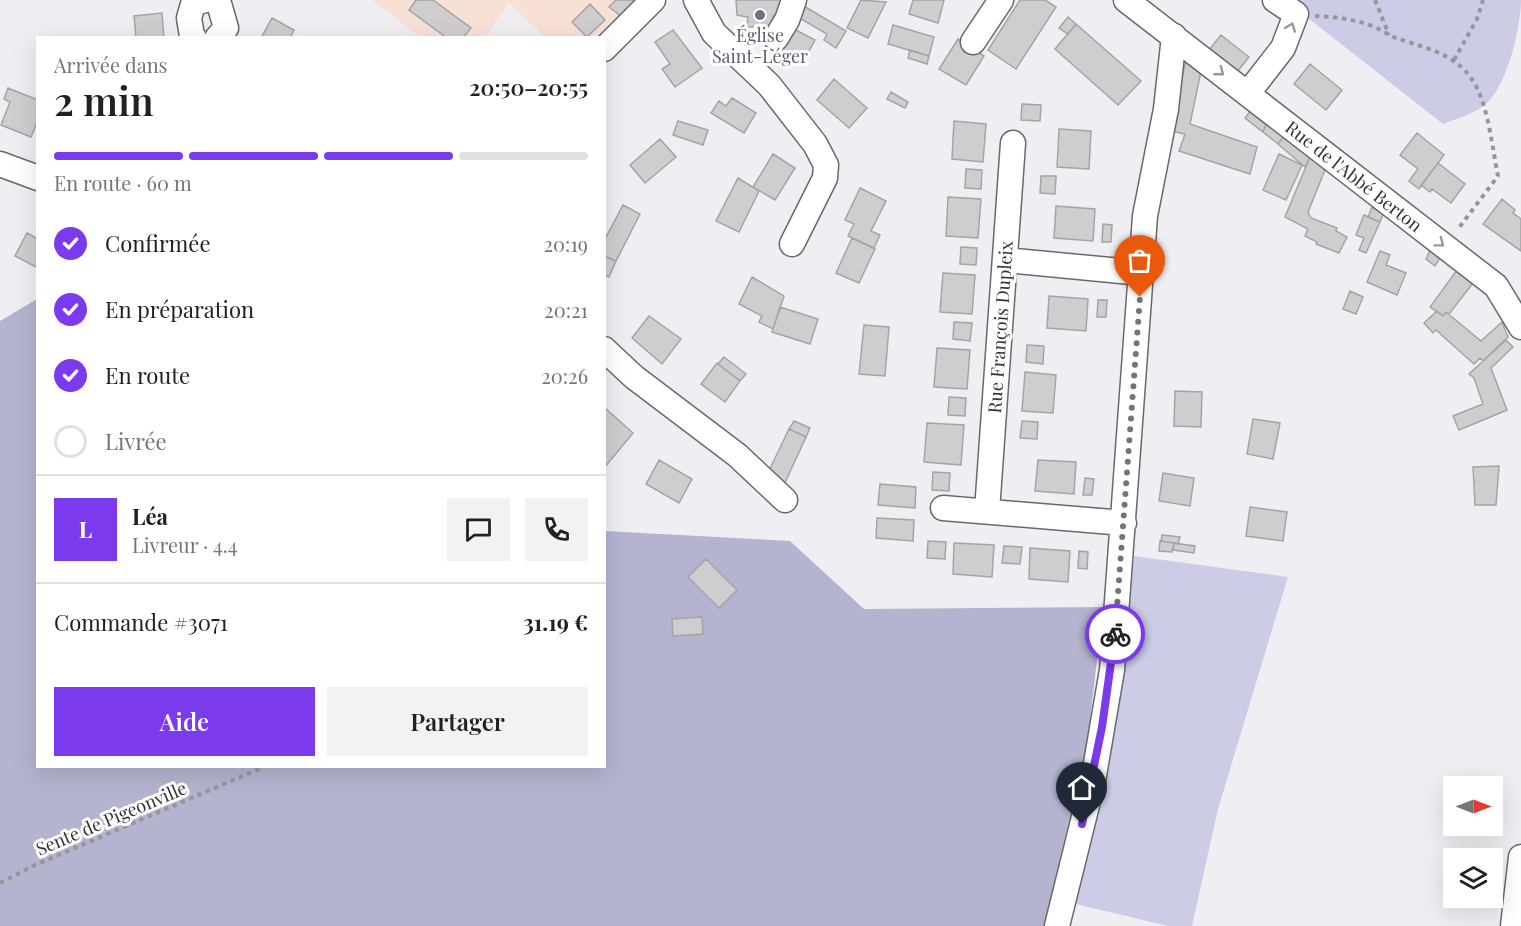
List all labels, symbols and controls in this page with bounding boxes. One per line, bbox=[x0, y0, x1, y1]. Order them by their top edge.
marker: Église Saint-Léger bbox=[753, 8, 767, 22]
one-way arrow bbox=[1284, 22, 1296, 33]
place label: Église Saint-Léger bbox=[712, 23, 808, 68]
text: Arrivée dans bbox=[54, 51, 168, 78]
one-way arrow bbox=[1214, 64, 1225, 75]
text: 20:50–20:55 bbox=[469, 72, 588, 102]
text: 2 min bbox=[54, 74, 154, 126]
street label: Rue de l'Abbé Berton bbox=[1281, 115, 1428, 237]
text: En route · 60 m bbox=[54, 169, 192, 196]
icon: check bbox=[54, 227, 87, 260]
text: Confirmée bbox=[105, 228, 211, 258]
text: 20:19 bbox=[544, 230, 588, 257]
pin bbox=[1114, 235, 1165, 297]
one-way arrow bbox=[1434, 236, 1445, 247]
street label: Rue François Dupleix bbox=[982, 239, 1018, 414]
icon: bag bbox=[1123, 244, 1156, 277]
icon: check bbox=[54, 293, 87, 326]
text: En préparation bbox=[105, 294, 254, 324]
text: 20:21 bbox=[544, 296, 588, 323]
icon: check bbox=[54, 359, 87, 392]
text: En route bbox=[105, 360, 190, 390]
text: 20:26 bbox=[541, 362, 588, 389]
text: Livrée bbox=[105, 426, 167, 456]
button: chat bbox=[447, 498, 510, 561]
button: phone bbox=[525, 498, 588, 561]
text: Léa bbox=[132, 501, 168, 531]
text: L bbox=[79, 514, 92, 544]
text: Livreur · 4.4 bbox=[132, 531, 238, 558]
courier bbox=[1085, 604, 1145, 664]
text: Commande #3071 bbox=[54, 607, 228, 637]
text: 31.19 € bbox=[523, 607, 588, 637]
icon: bike bbox=[1099, 618, 1132, 651]
button: Aide bbox=[54, 687, 315, 756]
button: Partager bbox=[327, 687, 588, 756]
pin bbox=[1056, 762, 1107, 824]
icon: home bbox=[1065, 771, 1098, 804]
street label: Sente de Pigeonville bbox=[32, 775, 190, 861]
north arrow bbox=[1443, 776, 1503, 836]
map controls bbox=[1443, 776, 1503, 908]
button: layers bbox=[1443, 848, 1503, 908]

